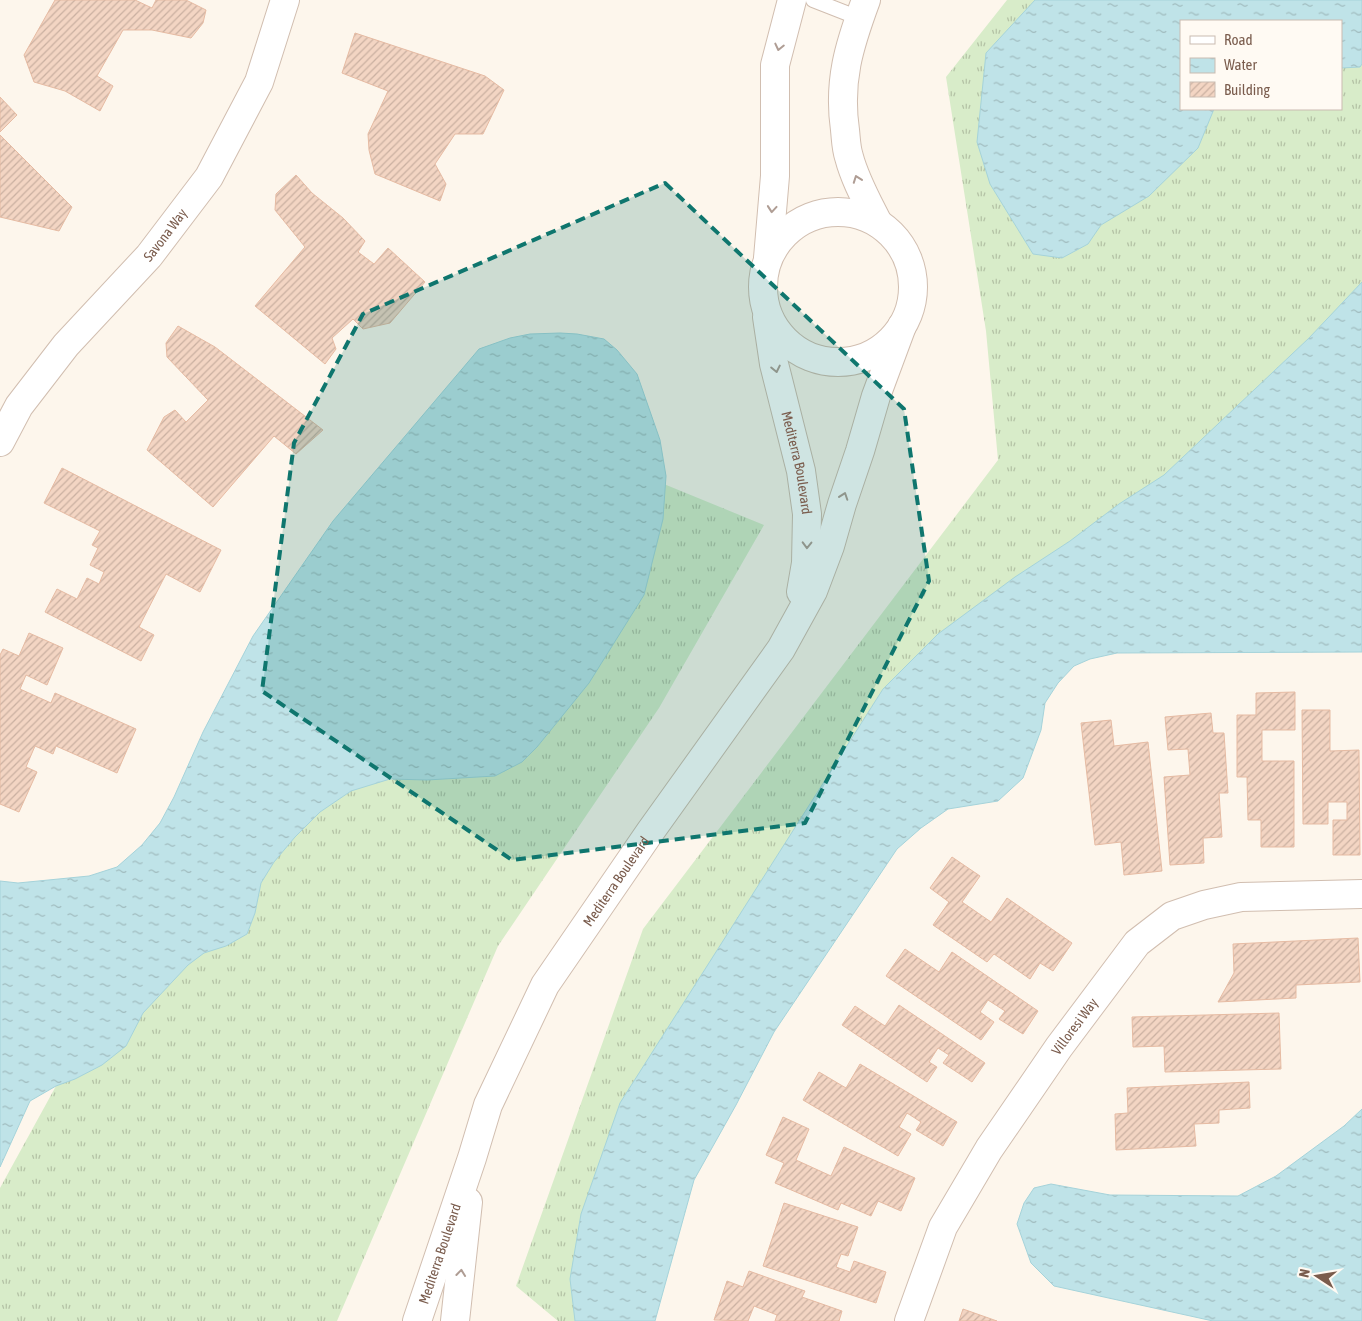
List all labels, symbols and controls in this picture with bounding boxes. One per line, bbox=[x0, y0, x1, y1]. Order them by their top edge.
legend bbox=[1180, 20, 1342, 110]
text: Road bbox=[1224, 31, 1253, 48]
one-way arrow bbox=[774, 42, 785, 51]
text: Water bbox=[1224, 56, 1257, 73]
text: Building bbox=[1224, 81, 1270, 98]
one-way arrow bbox=[853, 175, 863, 184]
street label: Savona Way bbox=[140, 205, 190, 265]
one-way arrow bbox=[767, 205, 778, 213]
one-way arrow bbox=[770, 364, 780, 373]
street label: Mediterra Boulevard bbox=[778, 410, 815, 515]
one-way arrow bbox=[839, 492, 849, 501]
one-way arrow bbox=[801, 541, 812, 549]
street label: Mediterra Boulevard bbox=[580, 833, 652, 929]
street label: Villoresi Way bbox=[1048, 995, 1101, 1058]
street label: Mediterra Boulevard bbox=[415, 1201, 464, 1306]
north arrow bbox=[1292, 1251, 1342, 1301]
one-way arrow bbox=[455, 1268, 466, 1276]
text: N bbox=[1296, 1268, 1313, 1279]

